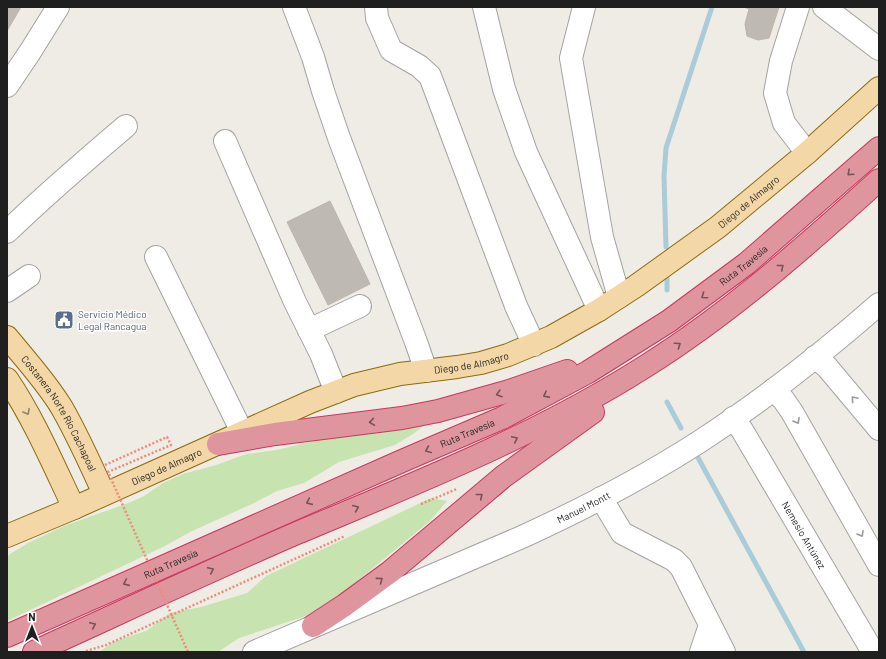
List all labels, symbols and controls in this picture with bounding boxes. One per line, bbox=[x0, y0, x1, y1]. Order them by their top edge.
one-way arrow bbox=[847, 169, 855, 176]
street label: Diego de Almagro bbox=[715, 173, 781, 231]
street label: Ruta Travesía bbox=[717, 242, 770, 288]
one-way arrow bbox=[777, 264, 784, 271]
one-way arrow bbox=[702, 291, 709, 298]
place label: Servicio Médico Legal Rancagua bbox=[78, 308, 147, 332]
public building icon: Servicio Médico Legal Rancagua bbox=[53, 309, 75, 331]
one-way arrow bbox=[674, 342, 681, 350]
street label: Diego de Almagro bbox=[433, 349, 510, 376]
street label: Costanera Norte Río Cachapoal bbox=[19, 353, 99, 473]
one-way arrow bbox=[496, 389, 503, 398]
one-way arrow bbox=[542, 390, 550, 398]
one-way arrow bbox=[852, 397, 859, 404]
one-way arrow bbox=[23, 408, 30, 415]
street label: Ruta Travesía bbox=[438, 416, 496, 450]
one-way arrow bbox=[369, 417, 375, 426]
one-way arrow bbox=[792, 417, 799, 424]
one-way arrow bbox=[511, 436, 518, 444]
street label: Diego de Almagro bbox=[129, 445, 204, 487]
one-way arrow bbox=[424, 445, 431, 453]
street label: Manuel Montt bbox=[555, 489, 613, 526]
one-way arrow bbox=[475, 493, 482, 500]
one-way arrow bbox=[305, 497, 313, 505]
street label: Nemesio Antúnez bbox=[780, 499, 829, 571]
one-way arrow bbox=[352, 505, 360, 513]
one-way arrow bbox=[856, 530, 864, 537]
street label: Ruta Travesía bbox=[142, 546, 200, 581]
one-way arrow bbox=[208, 567, 215, 575]
one-way arrow bbox=[122, 578, 130, 586]
one-way arrow bbox=[376, 578, 383, 585]
north arrow bbox=[12, 607, 52, 647]
text: N bbox=[28, 610, 36, 623]
one-way arrow bbox=[89, 622, 97, 630]

